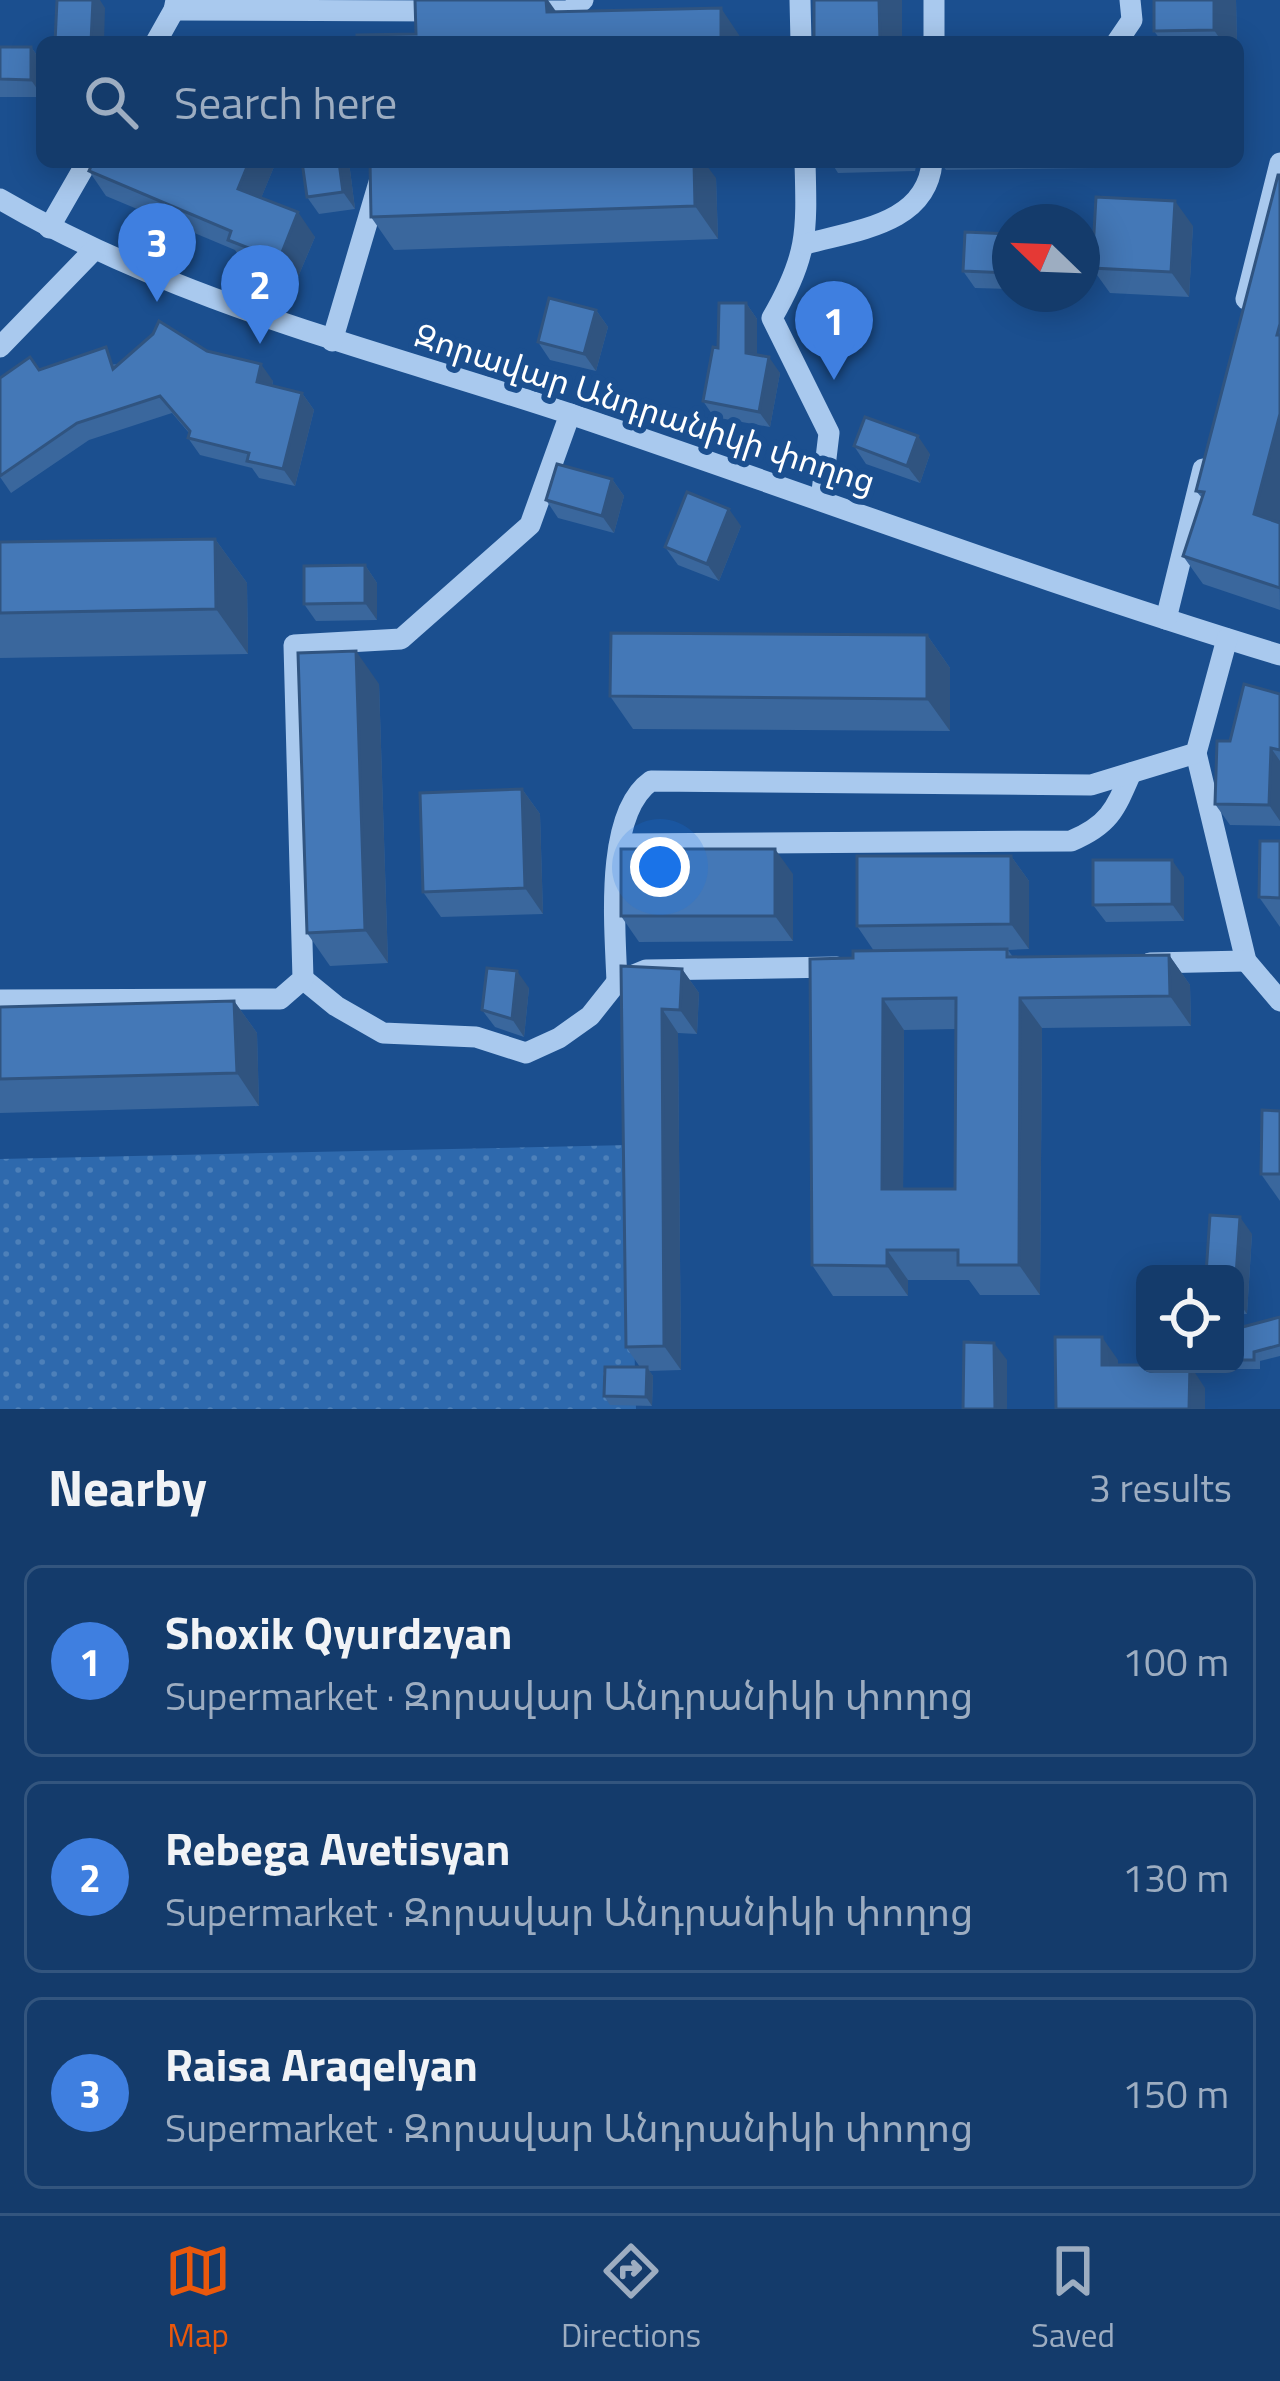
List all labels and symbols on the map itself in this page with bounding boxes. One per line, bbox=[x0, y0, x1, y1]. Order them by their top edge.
pin: 3 bbox=[118, 203, 196, 302]
north arrow bbox=[992, 204, 1100, 312]
pin: 2 bbox=[221, 245, 299, 344]
pin: 1 bbox=[795, 281, 873, 380]
street label: Զորավար Անդրանիկի փողոց bbox=[408, 310, 882, 506]
your location bbox=[630, 837, 690, 897]

